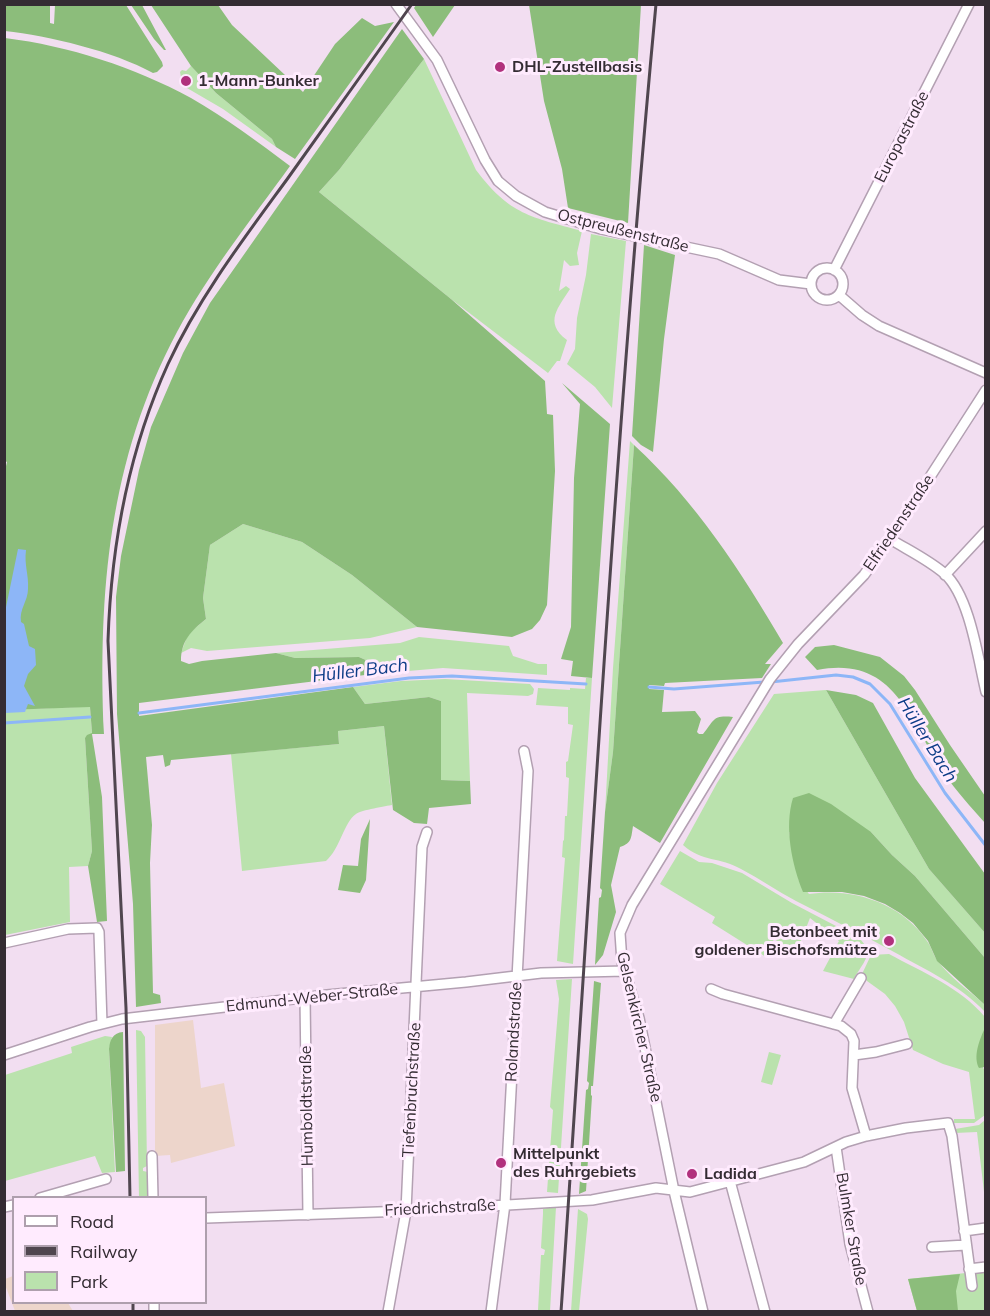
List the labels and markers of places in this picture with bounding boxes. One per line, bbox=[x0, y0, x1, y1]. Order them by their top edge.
place label: DHL-Zustellbasis bbox=[512, 57, 642, 77]
marker: DHL-Zustellbasis bbox=[493, 60, 507, 74]
place label: 1-Mann-Bunker bbox=[198, 71, 319, 91]
marker: 1-Mann-Bunker bbox=[179, 74, 193, 88]
place label: Betonbeet mit goldener Bischofsmütze bbox=[694, 922, 877, 960]
marker: Betonbeet mit goldener Bischofsmütze bbox=[882, 934, 896, 948]
place label: Mittelpunkt des Ruhrgebiets bbox=[513, 1144, 636, 1182]
marker: Mittelpunkt des Ruhrgebiets bbox=[494, 1156, 508, 1170]
place label: Ladida bbox=[704, 1164, 757, 1184]
marker: Ladida bbox=[685, 1167, 699, 1181]

